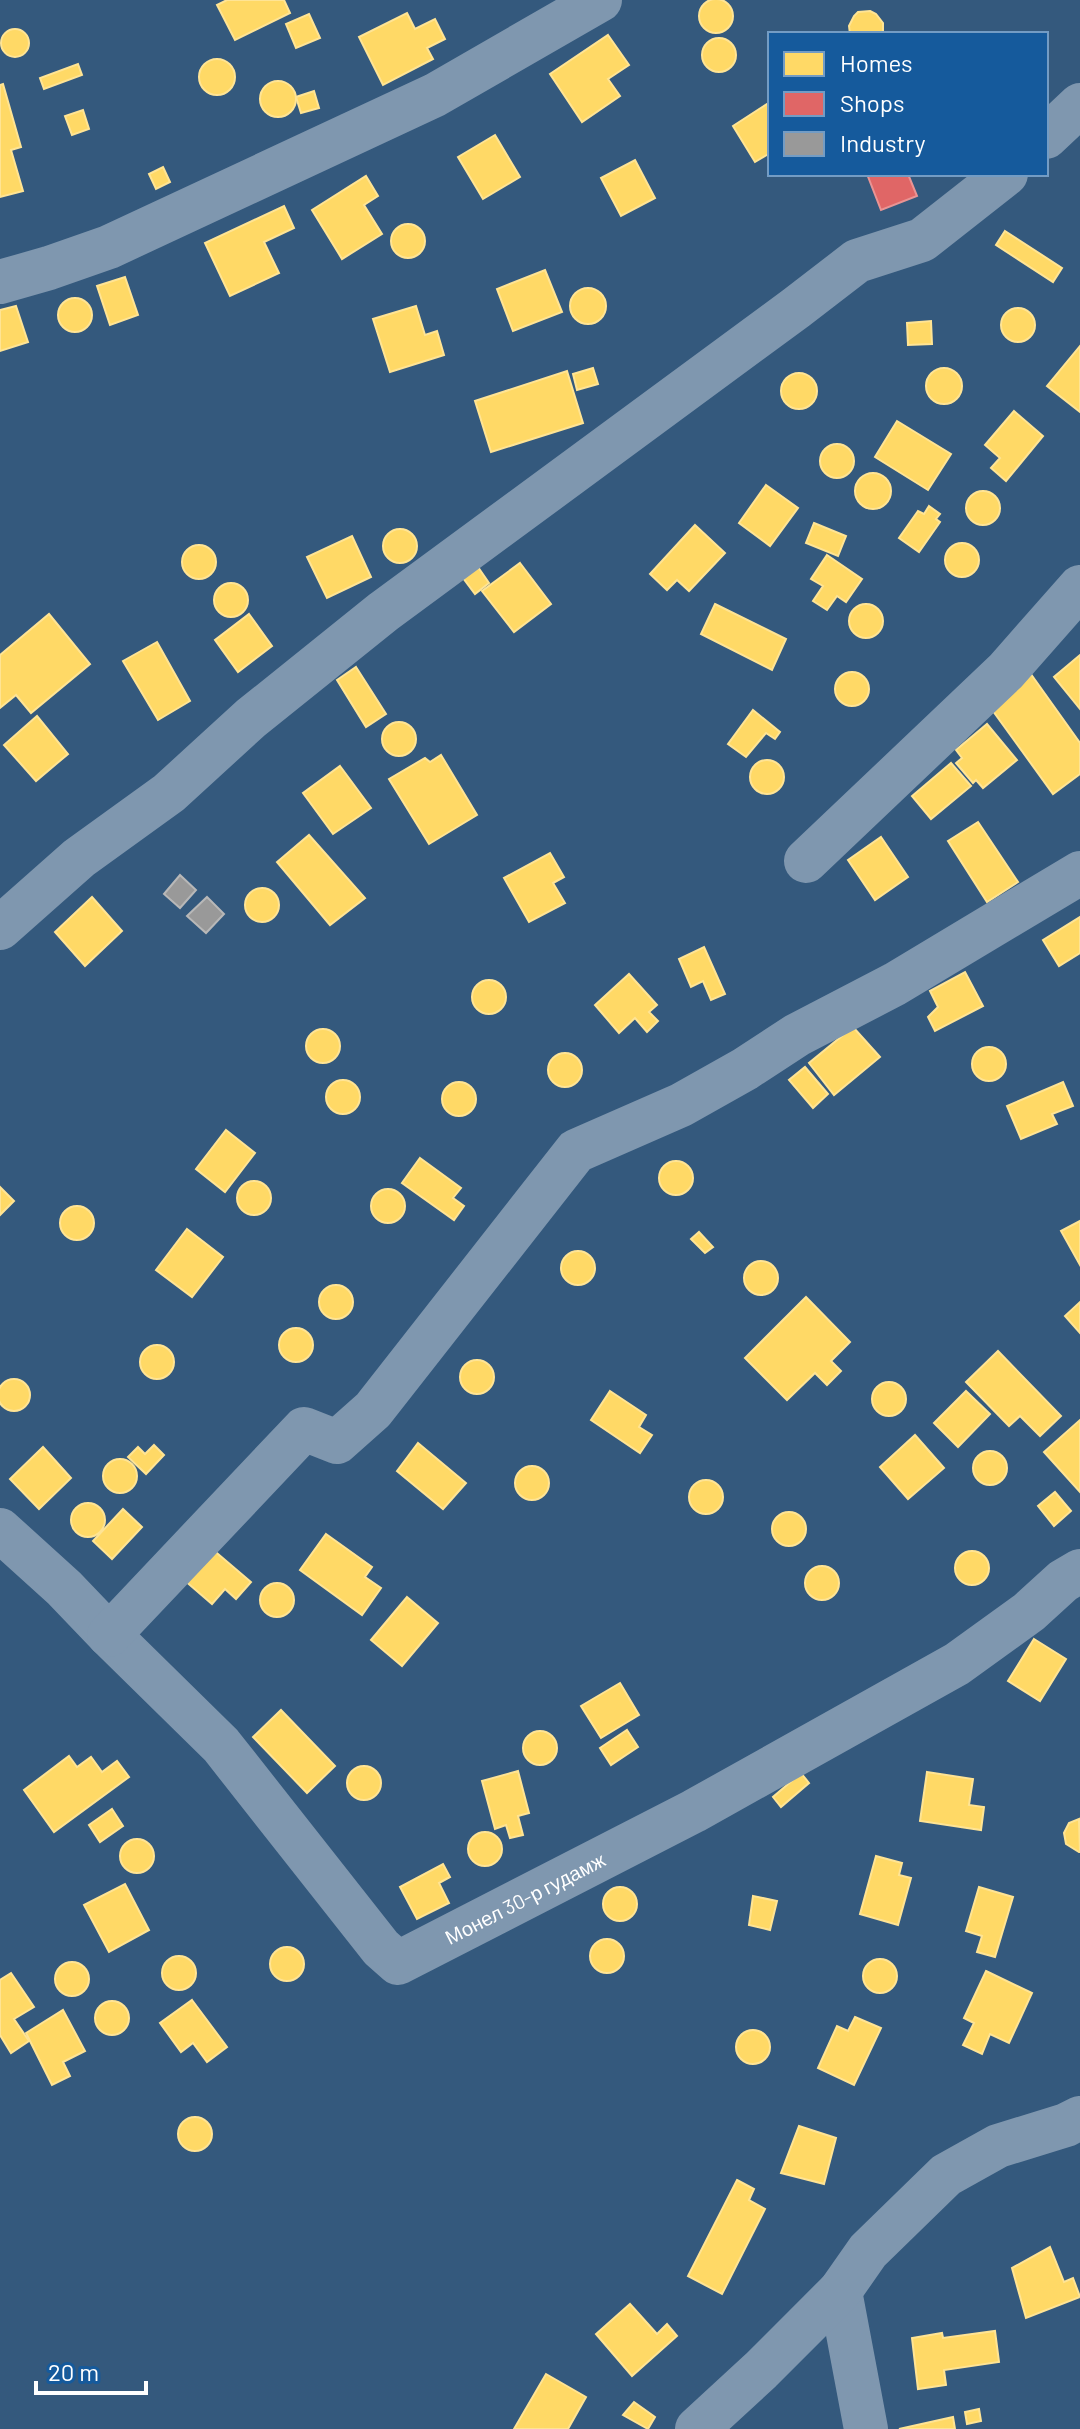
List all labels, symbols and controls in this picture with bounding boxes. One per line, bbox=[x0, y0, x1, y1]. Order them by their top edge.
legend bbox=[768, 32, 1048, 176]
text: Homes bbox=[840, 48, 913, 77]
text: Shops bbox=[840, 88, 905, 117]
text: Industry bbox=[840, 128, 926, 157]
street label: Монел 30-р гудамж bbox=[441, 1847, 609, 1949]
scale bar bbox=[36, 2345, 146, 2395]
text: 20 m bbox=[48, 2357, 99, 2386]

